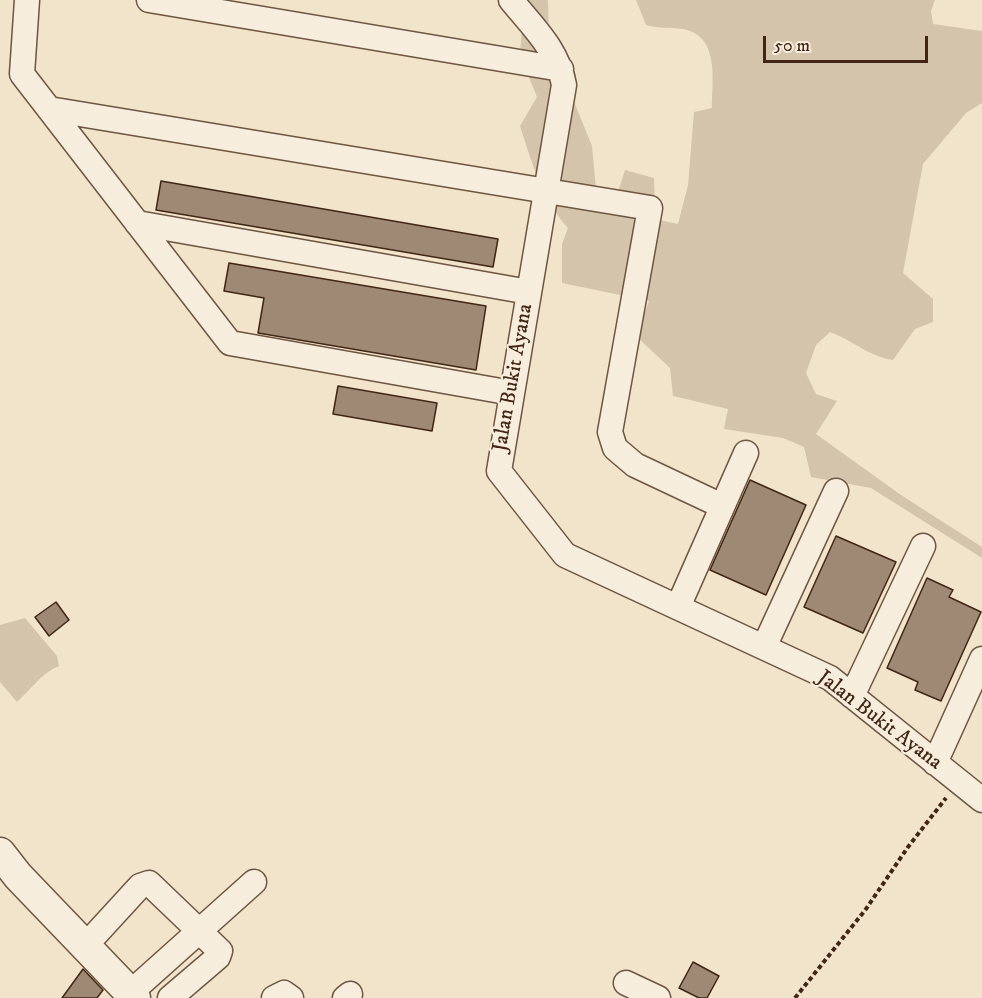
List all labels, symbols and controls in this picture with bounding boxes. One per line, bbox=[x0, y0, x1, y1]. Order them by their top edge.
scale bar bbox=[766, 24, 931, 62]
text: 50 m bbox=[774, 35, 810, 57]
street label: Jalan Bukit Ayana bbox=[489, 302, 539, 454]
street label: Jalan Bukit Ayana bbox=[812, 666, 946, 776]

